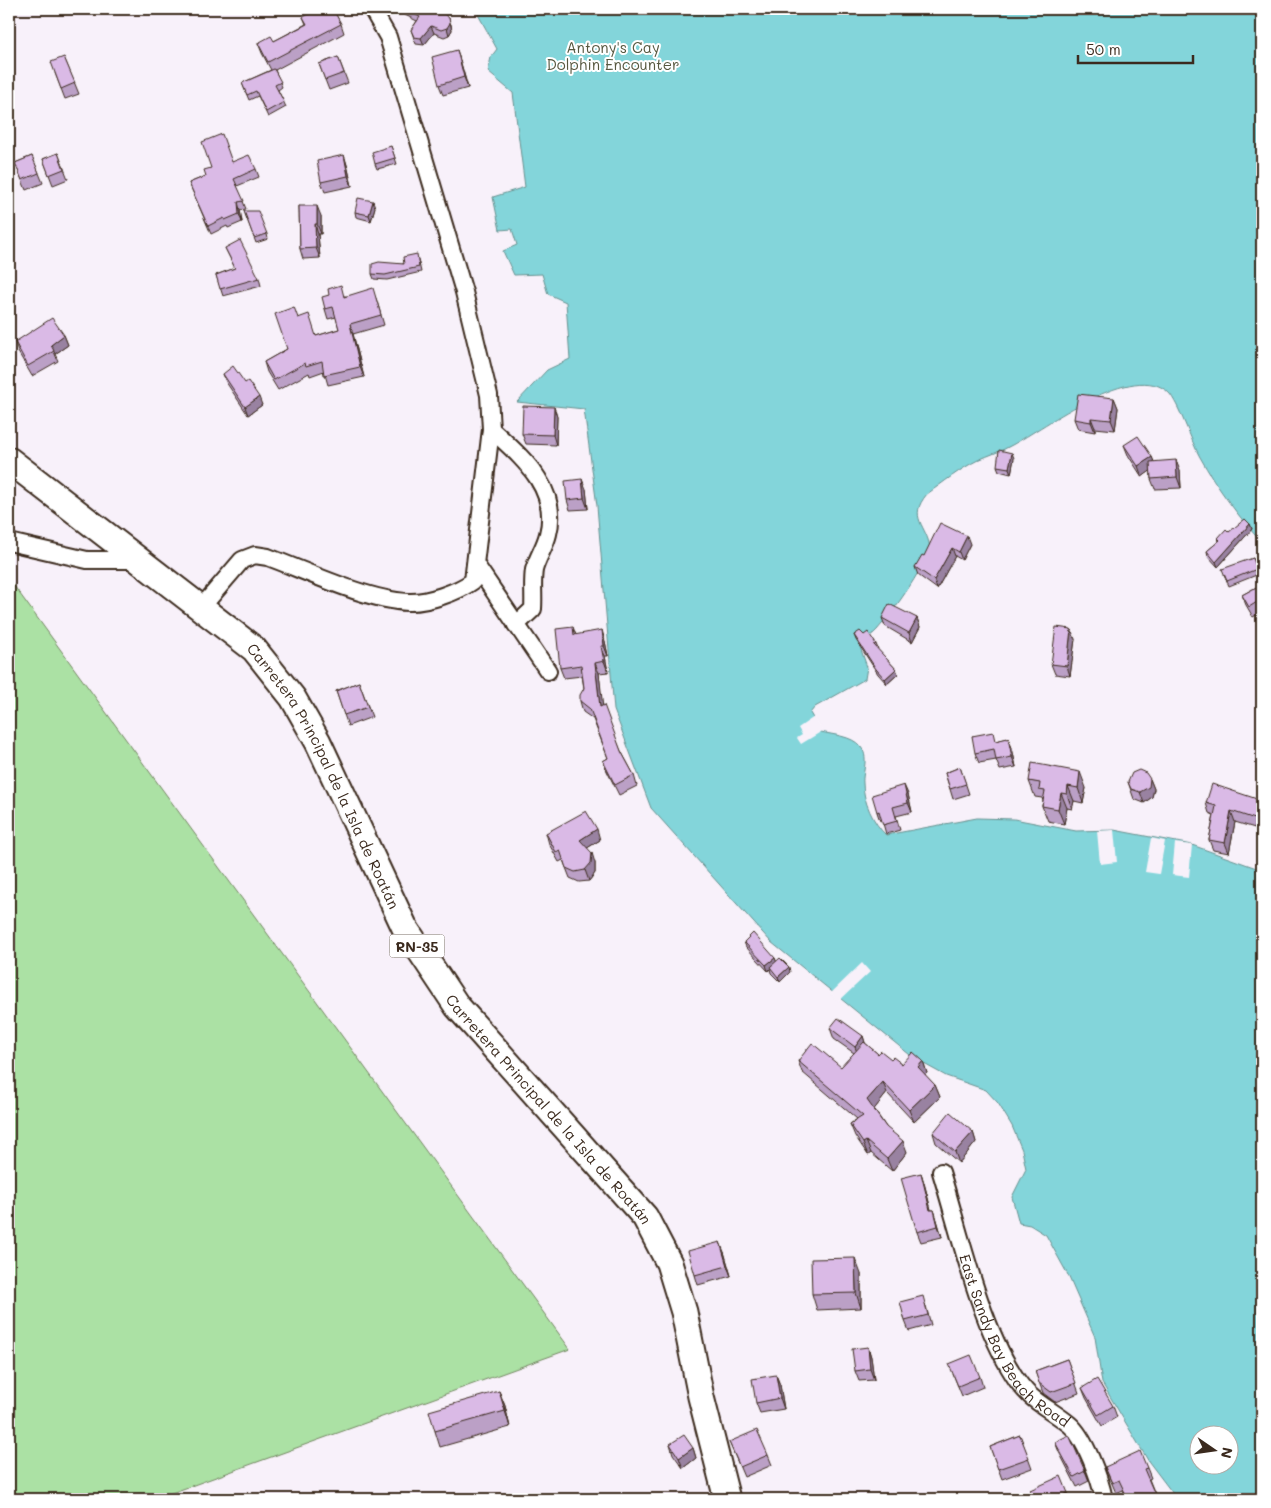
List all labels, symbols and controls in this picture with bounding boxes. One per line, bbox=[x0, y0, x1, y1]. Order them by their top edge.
scale bar bbox=[1078, 32, 1194, 64]
park label: Antony's Cay Dolphin Encounter bbox=[547, 37, 679, 74]
text: 50 m bbox=[1086, 39, 1121, 59]
street label: Carretera Principal de la Isla de Roatán bbox=[243, 639, 405, 912]
road number: RN-35 bbox=[390, 934, 444, 958]
street label: Carretera Principal de la Isla de Roatán bbox=[442, 990, 657, 1227]
street label: East Sandy Bay Beach Road bbox=[955, 1252, 1074, 1431]
north arrow bbox=[1188, 1426, 1238, 1476]
text: N bbox=[1217, 1446, 1238, 1460]

